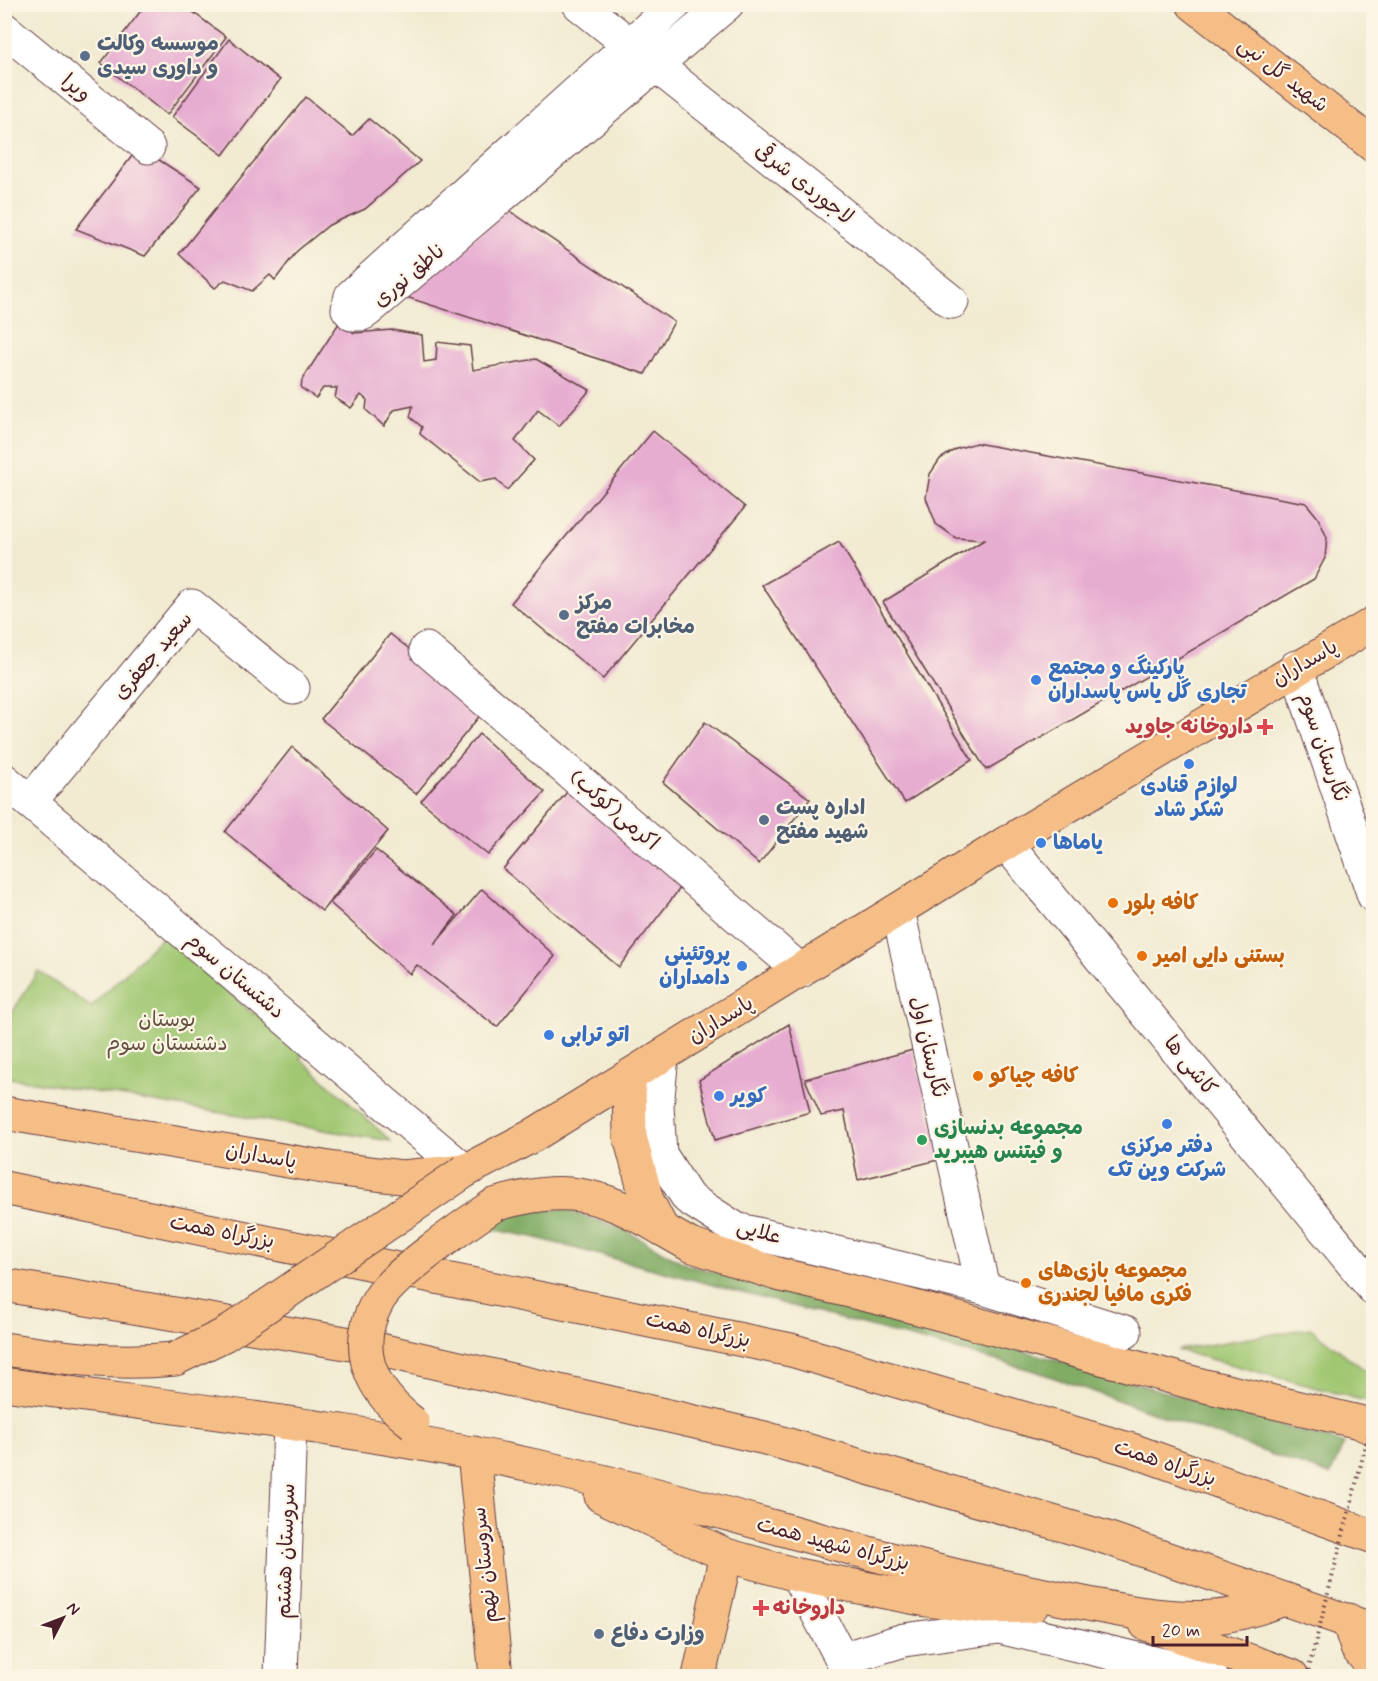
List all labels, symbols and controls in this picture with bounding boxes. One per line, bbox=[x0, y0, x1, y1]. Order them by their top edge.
place label: موسسه وکالت و داوری سیدی bbox=[97, 30, 219, 82]
street label: شهید گل نبی bbox=[1232, 31, 1334, 119]
marker: موسسه وکالت و داوری سیدی bbox=[78, 49, 92, 63]
street label: ویرا bbox=[55, 67, 97, 109]
street label: لاجوردی شرقی bbox=[749, 137, 859, 231]
street label: ناطق نوری bbox=[367, 238, 451, 314]
place label: مرکز مخابرات مفتح bbox=[574, 589, 695, 641]
street label: سعید جعفری bbox=[107, 606, 199, 706]
marker: مرکز مخابرات مفتح bbox=[557, 608, 571, 622]
street label: پاسداران bbox=[1267, 633, 1343, 693]
place label: پارکینگ و مجتمع تجاری گل یاس پاسداران bbox=[1048, 654, 1247, 706]
marker: پارکینگ و مجتمع تجاری گل یاس پاسداران bbox=[1029, 673, 1043, 687]
street label: نگارستان سوم bbox=[1290, 688, 1355, 806]
place label: داروخانه جاوید bbox=[1125, 713, 1253, 741]
marker: داروخانه جاوید bbox=[1258, 720, 1272, 734]
marker: لوازم قنادی شکر شاد bbox=[1182, 757, 1196, 771]
street label: اکرمی(کوکب) bbox=[563, 763, 665, 857]
place label: لوازم قنادی شکر شاد bbox=[1141, 772, 1237, 824]
place label: اداره پست شهید مفتح bbox=[776, 794, 868, 846]
marker: اداره پست شهید مفتح bbox=[757, 813, 771, 827]
place label: یاماها bbox=[1053, 829, 1103, 857]
marker: یاماها bbox=[1034, 836, 1048, 850]
place label: کافه بلور bbox=[1123, 889, 1199, 917]
marker: کافه بلور bbox=[1106, 896, 1120, 910]
street label: دشتستان سوم bbox=[179, 926, 290, 1026]
place label: پروتئینی دامداران bbox=[659, 940, 730, 992]
place label: بستنی دایی امیر bbox=[1152, 942, 1285, 970]
marker: بستنی دایی امیر bbox=[1135, 949, 1149, 963]
marker: پروتئینی دامداران bbox=[735, 959, 749, 973]
street label: پاسداران bbox=[683, 990, 759, 1050]
street label: نگارستان اول bbox=[903, 993, 953, 1101]
park label: بوستان دشتستان سوم bbox=[106, 1006, 228, 1059]
place label: اتو ترابی bbox=[561, 1021, 629, 1049]
marker: اتو ترابی bbox=[542, 1028, 556, 1042]
street label: کاشی ها bbox=[1157, 1030, 1223, 1102]
place label: کافه چیاکو bbox=[988, 1062, 1079, 1090]
marker: کافه چیاکو bbox=[971, 1069, 985, 1083]
place label: کویر bbox=[729, 1082, 768, 1110]
marker: کویر bbox=[712, 1089, 726, 1103]
place label: مجموعه بدنسازی و فیتنس هیبرید bbox=[934, 1114, 1083, 1166]
marker: دفتر مرکزی شرکت وین تک bbox=[1160, 1117, 1174, 1131]
place label: دفتر مرکزی شرکت وین تک bbox=[1108, 1132, 1226, 1184]
marker: مجموعه بدنسازی و فیتنس هیبرید bbox=[915, 1133, 929, 1147]
street label: پاسداران bbox=[223, 1136, 299, 1176]
street label: بزرگراه همت bbox=[167, 1208, 277, 1256]
street label: علایی bbox=[734, 1212, 784, 1252]
place label: مجموعه بازی‌های فکری مافیا لجندری bbox=[1038, 1257, 1192, 1309]
marker: مجموعه بازی‌های فکری مافیا لجندری bbox=[1019, 1276, 1033, 1290]
street label: بزرگراه همت bbox=[643, 1305, 753, 1355]
street label: بزرگراه همت bbox=[1110, 1432, 1220, 1494]
street label: سروستان هشتم bbox=[270, 1483, 303, 1619]
street label: سروستان نهم bbox=[465, 1505, 506, 1624]
street label: بزرگراه شهید همت bbox=[753, 1510, 913, 1578]
north arrow bbox=[33, 1588, 93, 1648]
place label: داروخانه bbox=[773, 1594, 845, 1622]
text: N bbox=[62, 1598, 84, 1620]
marker: داروخانه bbox=[754, 1601, 768, 1615]
scale bar bbox=[1153, 1609, 1248, 1647]
text: 20 m bbox=[1162, 1619, 1200, 1643]
place label: وزارت دفاع bbox=[611, 1620, 705, 1648]
marker: وزارت دفاع bbox=[592, 1627, 606, 1641]

